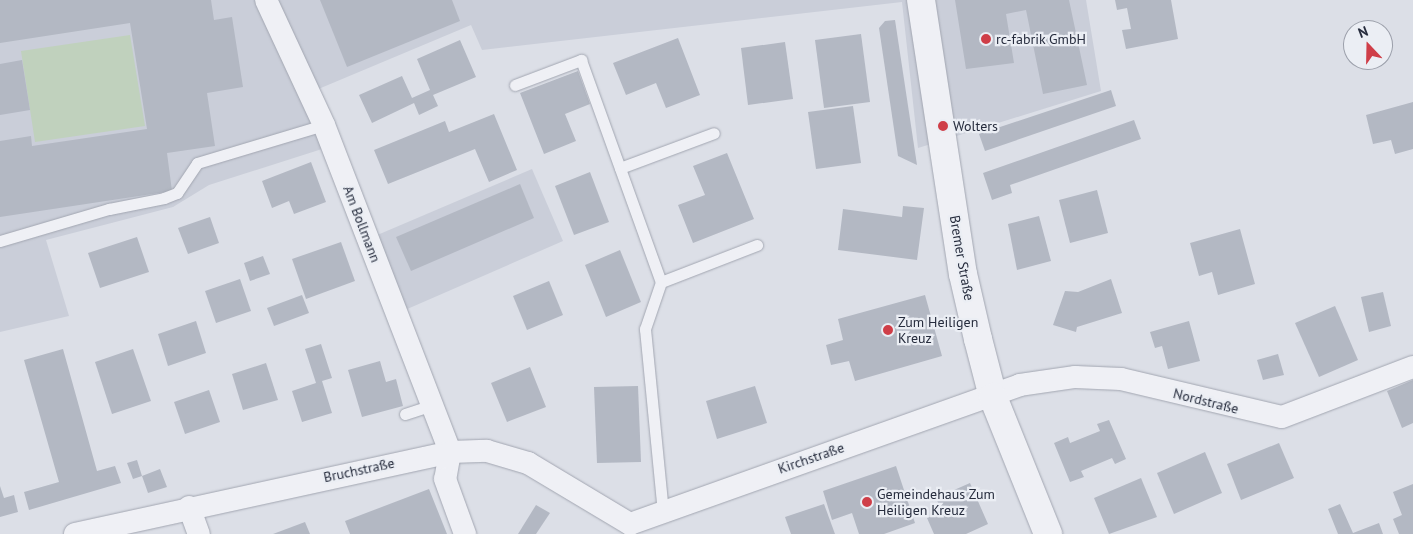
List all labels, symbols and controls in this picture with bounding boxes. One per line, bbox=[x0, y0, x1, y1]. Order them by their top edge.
north arrow bbox=[1343, 20, 1393, 70]
text: N bbox=[1355, 22, 1370, 42]
place label: rc-fabrik GmbH bbox=[996, 31, 1086, 47]
marker: rc-fabrik GmbH bbox=[980, 33, 992, 45]
place label: Wolters bbox=[953, 118, 998, 134]
marker: Wolters bbox=[937, 120, 949, 132]
street label: Am Bollmann bbox=[340, 183, 384, 265]
street label: Bremer Straße bbox=[946, 214, 978, 302]
place label: Zum Heiligen Kreuz bbox=[898, 314, 978, 347]
marker: Zum Heiligen Kreuz bbox=[882, 324, 894, 336]
street label: Nordstraße bbox=[1171, 385, 1241, 417]
street label: Kirchstraße bbox=[776, 439, 846, 477]
street label: Bruchstraße bbox=[322, 454, 396, 486]
place label: Gemeindehaus Zum Heiligen Kreuz bbox=[877, 486, 995, 518]
marker: Gemeindehaus Zum Heiligen Kreuz bbox=[861, 496, 873, 508]

